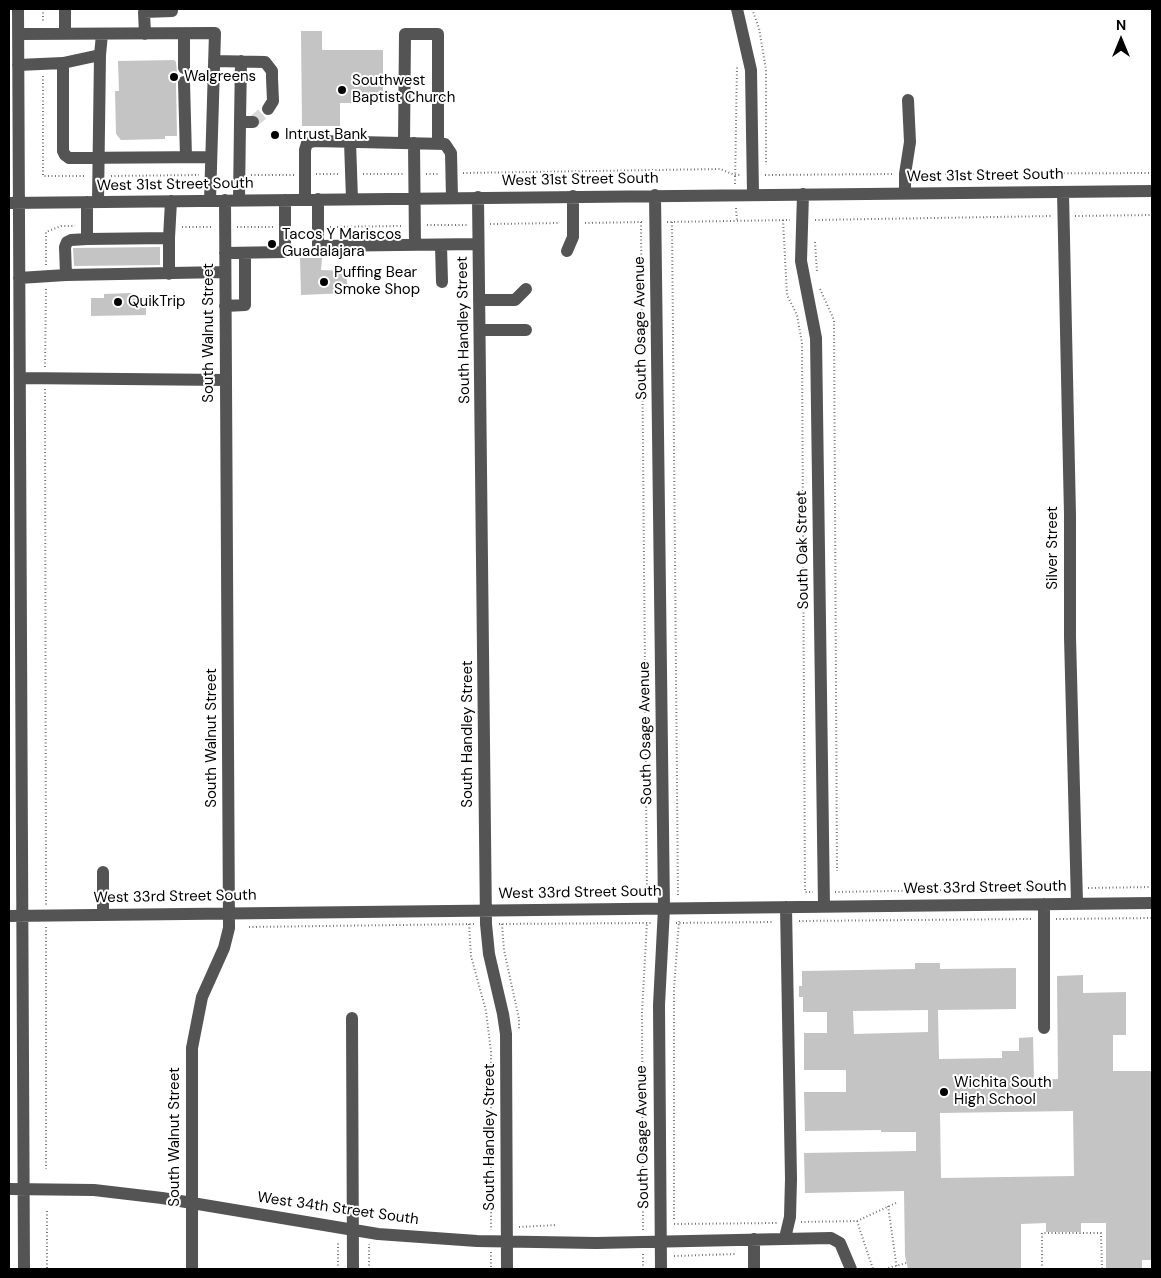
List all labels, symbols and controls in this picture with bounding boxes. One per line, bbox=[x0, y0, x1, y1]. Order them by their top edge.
north arrow bbox=[1096, 15, 1146, 65]
text: N bbox=[1116, 16, 1126, 34]
place label: Walgreens bbox=[184, 68, 256, 86]
marker: Walgreens bbox=[168, 71, 180, 83]
place label: Southwest Baptist Church bbox=[352, 72, 455, 107]
marker: Southwest Baptist Church bbox=[336, 84, 348, 96]
place label: Intrust Bank bbox=[285, 126, 368, 144]
marker: Intrust Bank bbox=[269, 129, 281, 141]
street label: West 31st Street South bbox=[906, 166, 1064, 186]
street label: West 31st Street South bbox=[501, 170, 659, 190]
street label: West 31st Street South bbox=[96, 175, 254, 195]
place label: Tacos Y Mariscos Guadalajara bbox=[282, 226, 402, 261]
marker: Tacos Y Mariscos Guadalajara bbox=[266, 238, 278, 250]
street label: South Handley Street bbox=[454, 256, 474, 404]
street label: South Osage Avenue bbox=[631, 256, 651, 400]
street label: South Walnut Street bbox=[200, 263, 218, 403]
place label: Puffing Bear Smoke Shop bbox=[334, 264, 420, 299]
marker: Puffing Bear Smoke Shop bbox=[318, 276, 330, 288]
place label: QuikTrip bbox=[128, 293, 185, 311]
marker: QuikTrip bbox=[112, 296, 124, 308]
street label: South Oak Street bbox=[793, 491, 813, 609]
street label: Silver Street bbox=[1044, 506, 1062, 590]
street label: South Handley Street bbox=[459, 660, 477, 808]
street label: South Osage Avenue bbox=[636, 661, 656, 805]
street label: South Walnut Street bbox=[203, 668, 221, 808]
street label: West 33rd Street South bbox=[903, 878, 1067, 898]
street label: West 33rd Street South bbox=[498, 883, 662, 903]
street label: West 33rd Street South bbox=[93, 887, 257, 907]
street label: South Handley Street bbox=[481, 1063, 499, 1211]
street label: South Osage Avenue bbox=[633, 1065, 653, 1209]
street label: South Walnut Street bbox=[166, 1067, 184, 1207]
place label: Wichita South High School bbox=[954, 1074, 1052, 1109]
marker: Wichita South High School bbox=[938, 1086, 950, 1098]
street label: West 34th Street South bbox=[256, 1189, 420, 1229]

